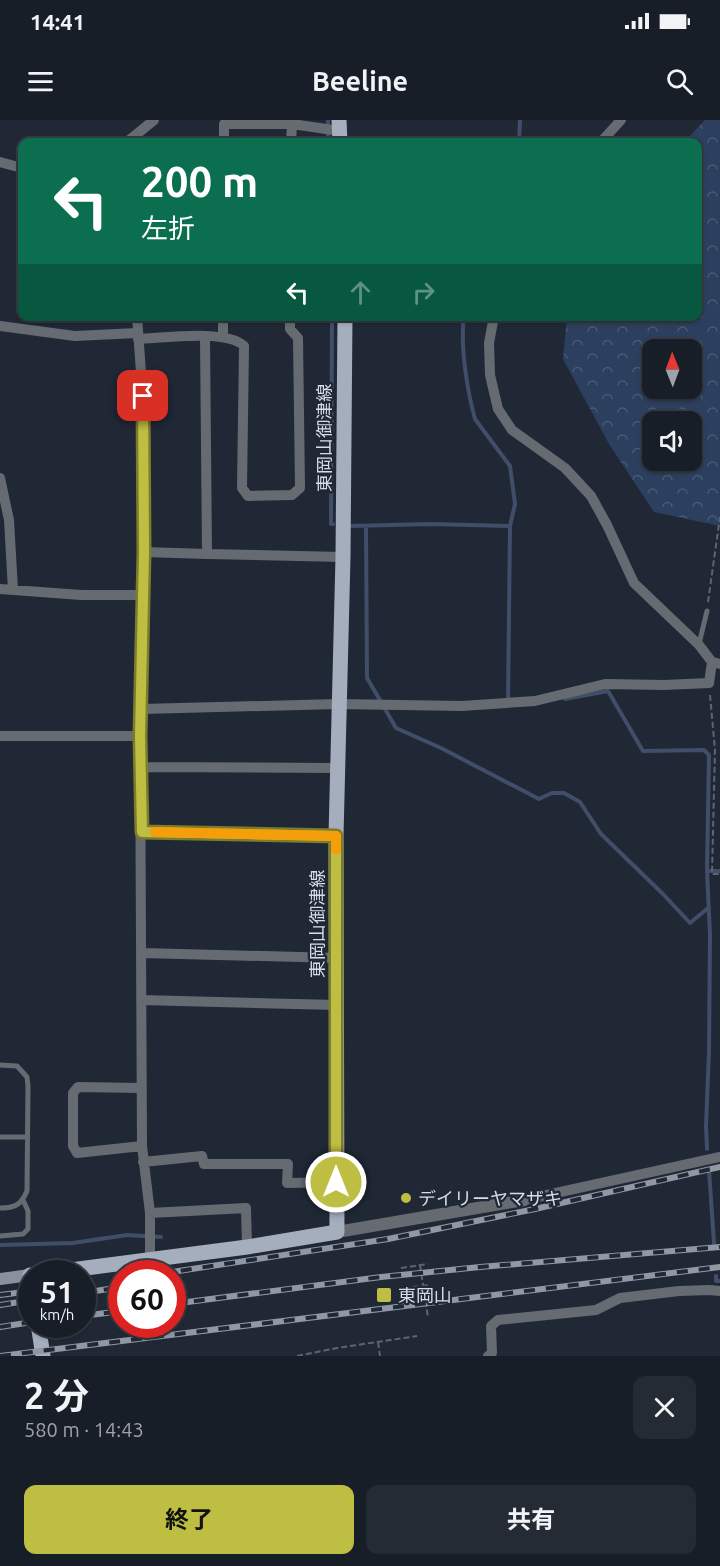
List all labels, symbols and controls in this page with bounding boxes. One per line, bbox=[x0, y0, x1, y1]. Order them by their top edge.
text: 14:41 bbox=[30, 9, 85, 34]
icon: menu bbox=[24, 65, 57, 98]
icon: search bbox=[663, 65, 696, 98]
text: Beeline bbox=[312, 66, 408, 96]
text: 200 m bbox=[141, 158, 258, 205]
icon: left bbox=[42, 162, 120, 240]
text: 左折 bbox=[141, 213, 195, 243]
icon: left bbox=[281, 276, 314, 309]
icon: ahead bbox=[344, 276, 377, 309]
icon: right bbox=[407, 276, 440, 309]
north arrow bbox=[642, 339, 702, 399]
map controls bbox=[642, 339, 702, 471]
pin bbox=[117, 370, 168, 421]
icon: arrive bbox=[126, 379, 159, 412]
street label: 東岡山御津線 bbox=[314, 384, 334, 492]
button: sound bbox=[642, 411, 702, 471]
street label: 東岡山御津線 bbox=[307, 870, 327, 978]
position arrow bbox=[304, 1150, 368, 1214]
place label: デイリーヤマザキ bbox=[418, 1188, 562, 1208]
marker: デイリーヤマザキ bbox=[399, 1191, 413, 1205]
speed limit sign: 60 bbox=[108, 1260, 186, 1338]
text: 51 bbox=[40, 1275, 74, 1309]
place label: 東岡山 bbox=[398, 1285, 452, 1305]
marker: 東岡山 bbox=[375, 1286, 393, 1304]
text: km/h bbox=[40, 1306, 74, 1323]
text: 2 分 bbox=[24, 1375, 89, 1416]
button: close bbox=[633, 1376, 696, 1439]
text: 580 m · 14:43 bbox=[24, 1418, 144, 1441]
button: 終了 bbox=[24, 1485, 354, 1554]
button: 共有 bbox=[366, 1485, 696, 1554]

